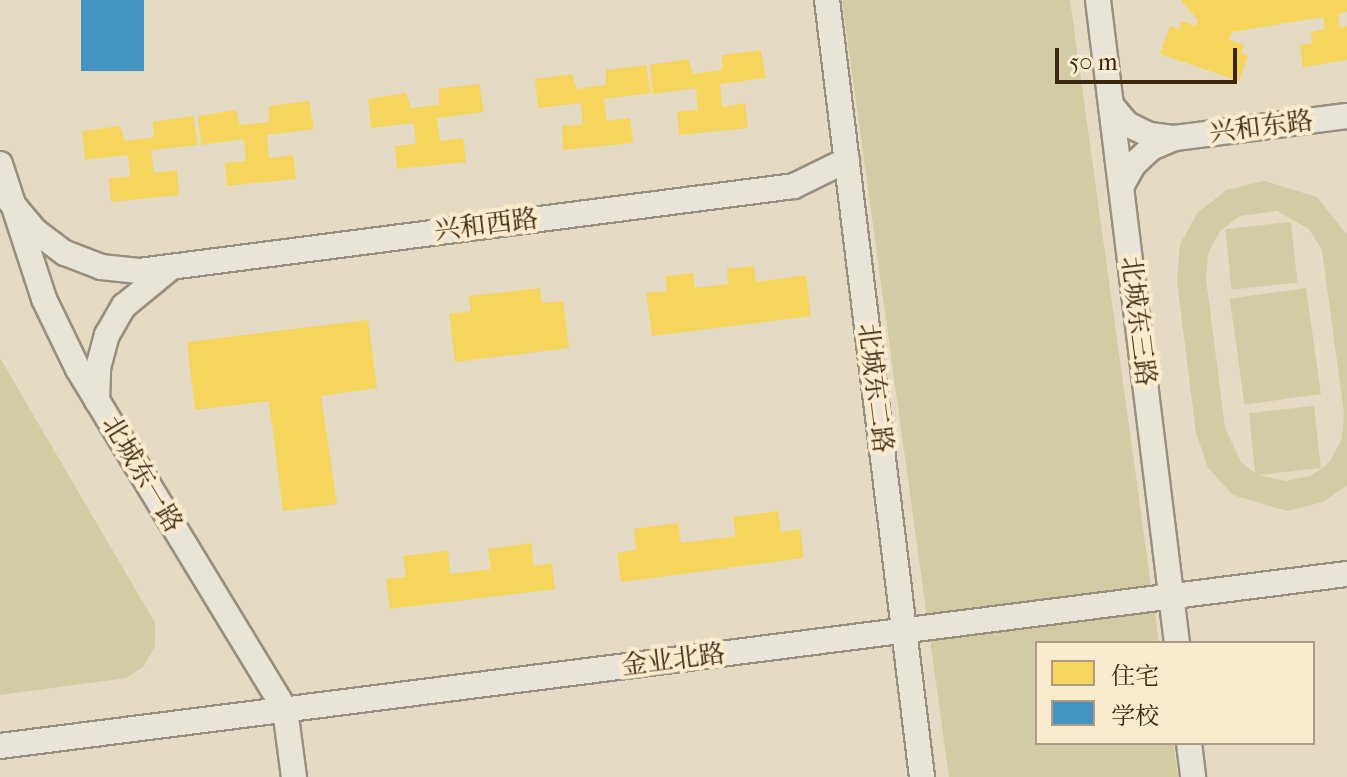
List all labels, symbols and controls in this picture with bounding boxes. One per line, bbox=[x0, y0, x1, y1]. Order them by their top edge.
scale bar bbox=[1059, 32, 1241, 82]
text: 50 m bbox=[1069, 48, 1118, 76]
street label: 兴和东路 bbox=[1207, 105, 1315, 149]
street label: 兴和西路 bbox=[432, 203, 540, 247]
street label: 北城东三路 bbox=[1115, 255, 1161, 387]
street label: 北城东二路 bbox=[852, 322, 898, 454]
street label: 北城东一路 bbox=[95, 410, 189, 538]
street label: 金业北路 bbox=[619, 638, 727, 682]
legend bbox=[1035, 641, 1315, 745]
text: 住宅 bbox=[1111, 662, 1159, 690]
text: 学校 bbox=[1111, 702, 1159, 730]

